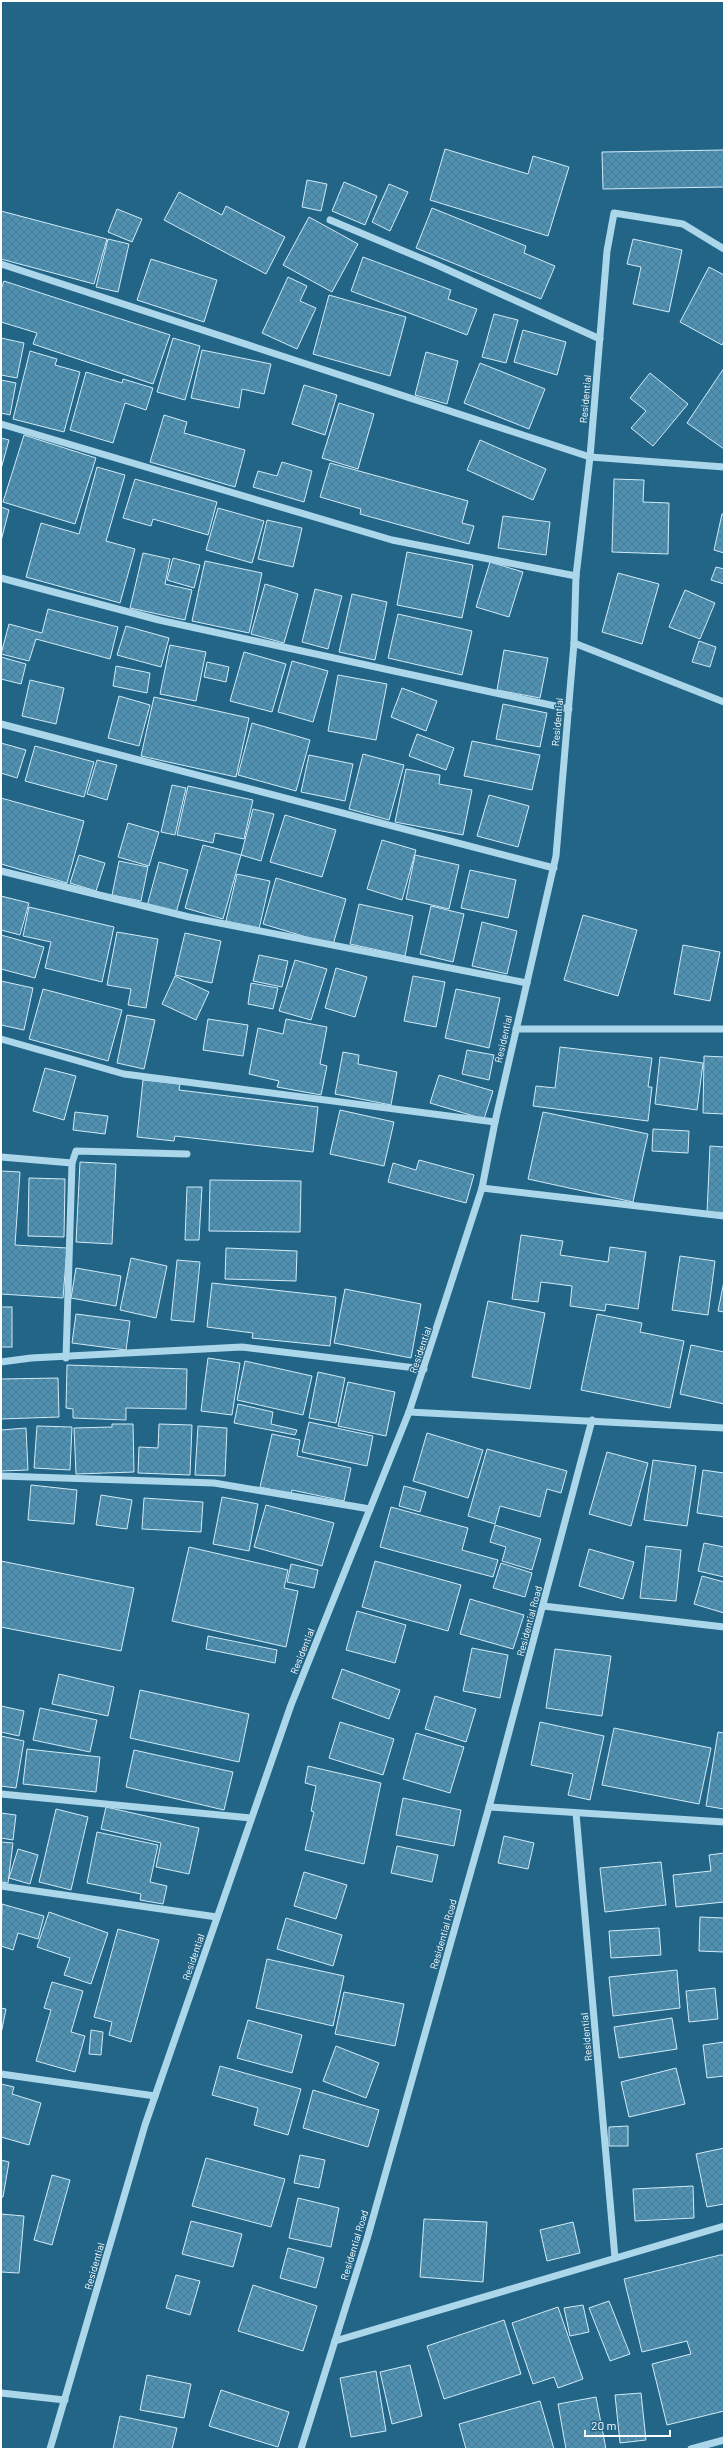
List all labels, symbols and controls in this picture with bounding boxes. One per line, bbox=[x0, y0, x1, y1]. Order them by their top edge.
street label: Residential bbox=[577, 374, 593, 424]
street label: Residential bbox=[549, 697, 565, 747]
street label: Residential bbox=[492, 1014, 514, 1064]
street label: Residential bbox=[406, 1325, 434, 1375]
street label: Residential Road bbox=[514, 1584, 544, 1658]
street label: Residential bbox=[287, 1626, 317, 1676]
street label: Residential Road bbox=[427, 1897, 459, 1971]
street label: Residential bbox=[179, 1932, 207, 1982]
street label: Residential bbox=[578, 2012, 594, 2062]
street label: Residential Road bbox=[338, 2209, 370, 2281]
street label: Residential bbox=[82, 2241, 106, 2291]
scale bar bbox=[585, 2412, 670, 2438]
text: 20 m bbox=[591, 2418, 617, 2432]

